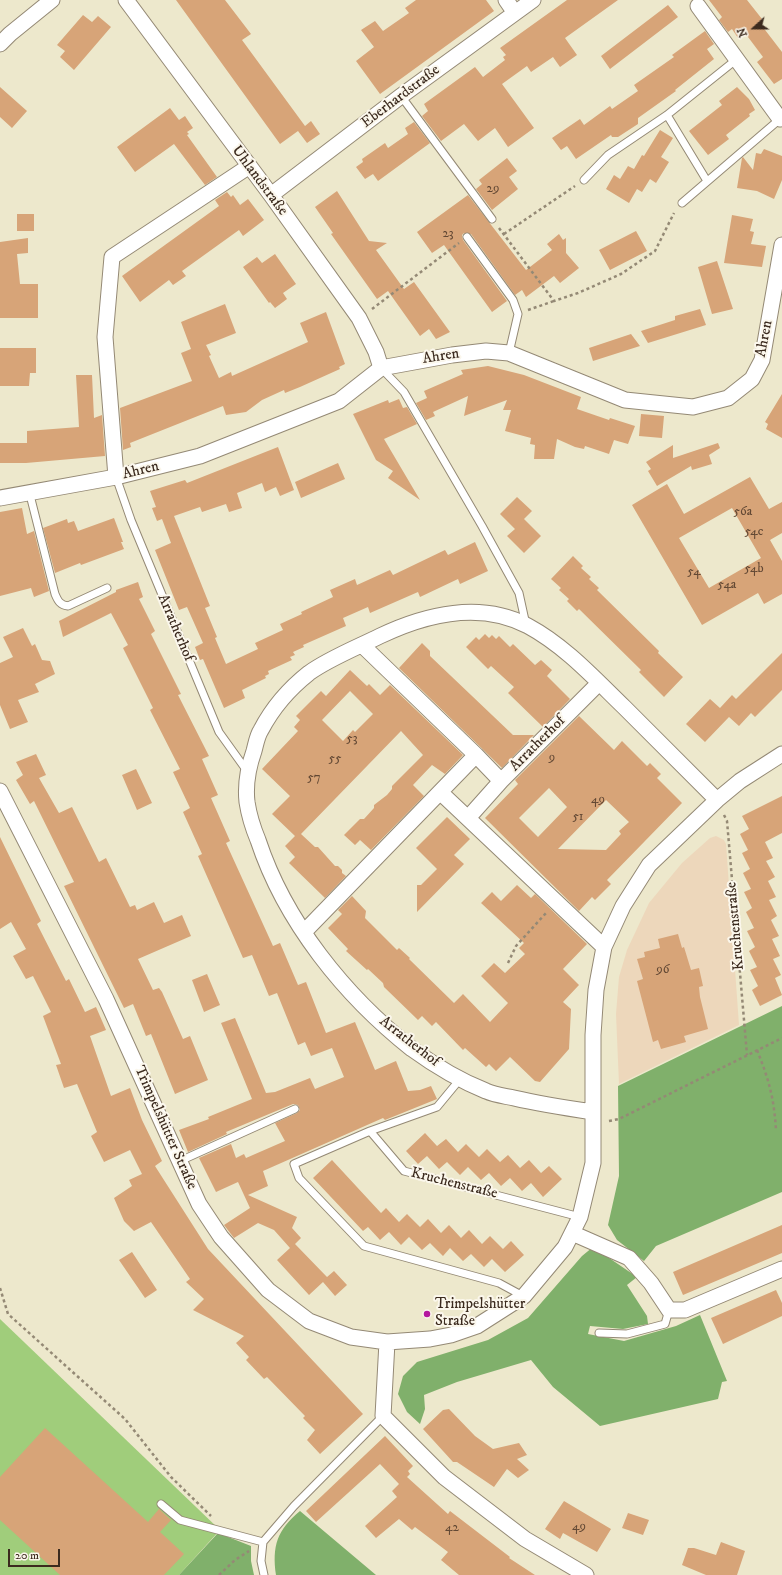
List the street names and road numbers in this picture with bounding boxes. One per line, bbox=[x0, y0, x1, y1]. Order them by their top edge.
street label: Eberhardstraße bbox=[358, 62, 444, 132]
street label: Uhlandstraße bbox=[227, 143, 291, 219]
street label: Ahren bbox=[753, 319, 777, 359]
street label: Ahren bbox=[421, 345, 461, 369]
street label: Ahren bbox=[121, 458, 161, 484]
street label: Arratherhof bbox=[153, 592, 197, 664]
street label: Arratherhof bbox=[506, 712, 570, 776]
street label: Kruchenstraße bbox=[723, 881, 749, 971]
street label: Arratherhof bbox=[375, 1013, 443, 1071]
street label: Trimpelshütter Straße bbox=[130, 1063, 200, 1193]
street label: Kruchenstraße bbox=[409, 1165, 499, 1203]

